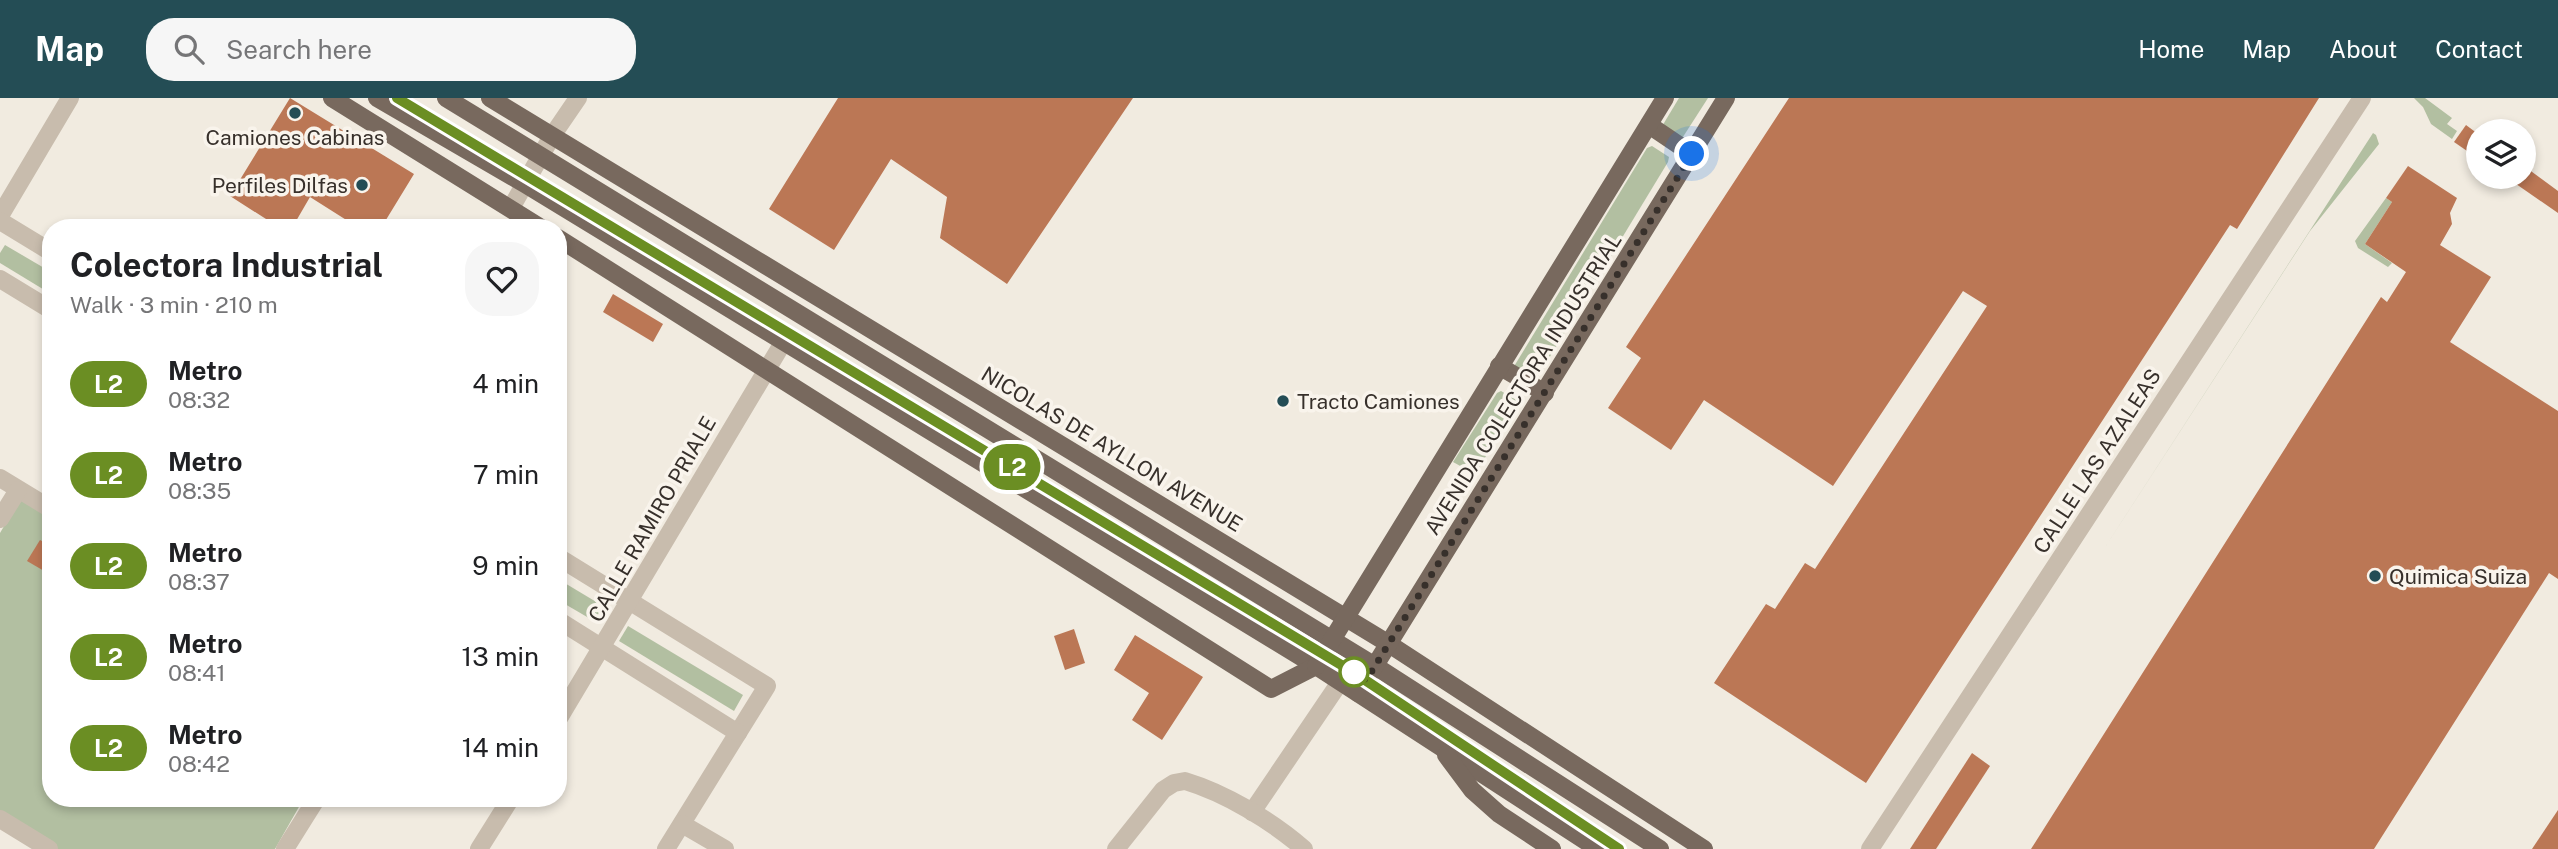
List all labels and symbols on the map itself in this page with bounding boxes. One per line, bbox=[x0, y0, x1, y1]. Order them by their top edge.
marker: Camiones Cabinas bbox=[287, 105, 303, 121]
place label: Camiones Cabinas bbox=[206, 125, 384, 150]
your location bbox=[1674, 136, 1709, 171]
place label: Perfiles Dilfas bbox=[212, 173, 348, 198]
marker: Perfiles Dilfas bbox=[354, 177, 370, 193]
street label: AVENIDA COLECTORA INDUSTRIAL bbox=[1419, 228, 1627, 540]
street label: NICOLAS DE AYLLON AVENUE bbox=[977, 361, 1247, 537]
street label: CALLE LAS AZALEAS bbox=[2028, 364, 2166, 558]
place label: Tracto Camiones bbox=[1297, 389, 1460, 414]
marker: Tracto Camiones bbox=[1275, 393, 1291, 409]
street label: CALLE RAMIRO PRIALE bbox=[583, 412, 721, 626]
line badge: L2 bbox=[981, 444, 1044, 490]
place label: Quimica Suiza bbox=[2389, 564, 2527, 589]
marker: Quimica Suiza bbox=[2367, 568, 2383, 584]
unlabelled marker bbox=[1339, 657, 1369, 687]

